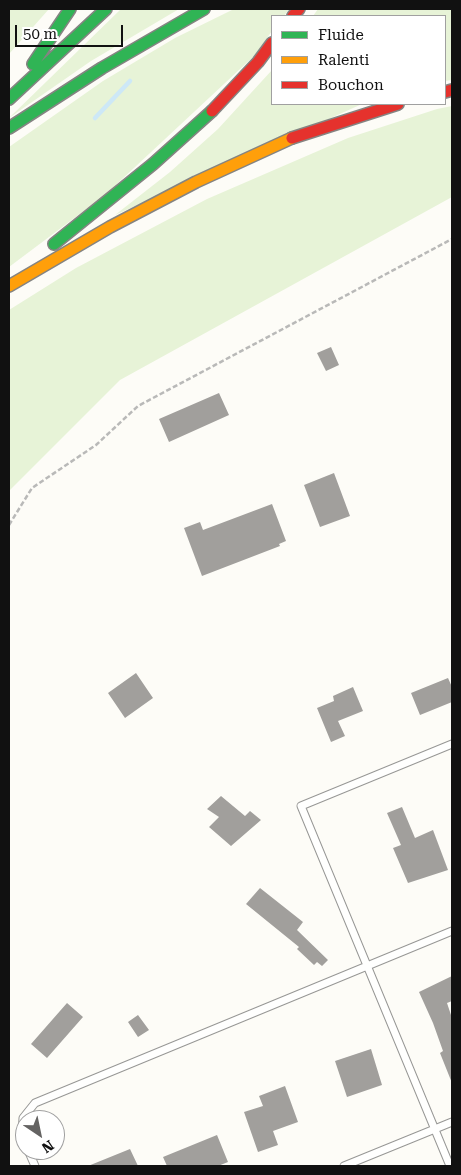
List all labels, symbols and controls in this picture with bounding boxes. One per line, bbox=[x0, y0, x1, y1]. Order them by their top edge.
scale bar bbox=[18, 15, 125, 47]
legend bbox=[271, 15, 446, 105]
text: 50 m bbox=[23, 25, 57, 43]
text: Fluide bbox=[318, 26, 364, 44]
text: Ralenti bbox=[318, 51, 369, 69]
text: Bouchon bbox=[318, 76, 384, 94]
north arrow bbox=[15, 1110, 65, 1160]
text: N bbox=[39, 1137, 57, 1156]

